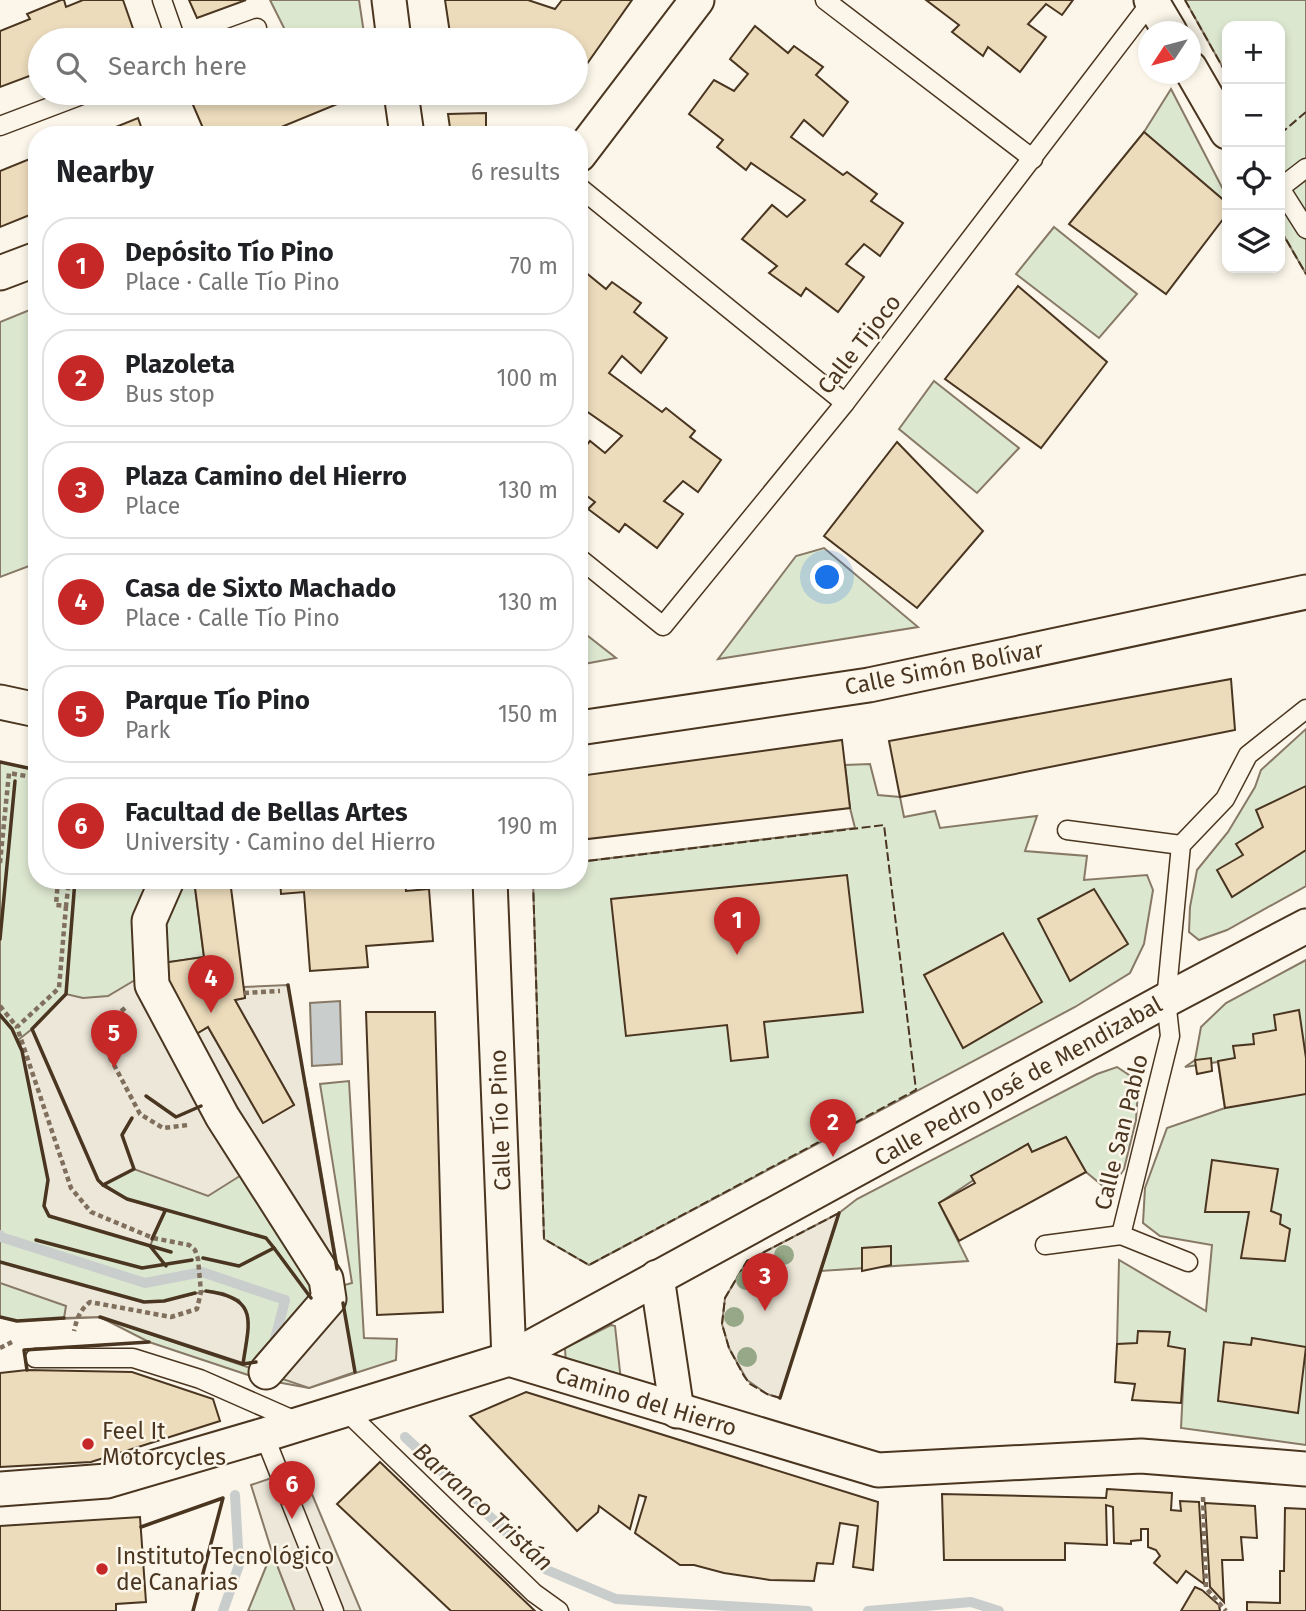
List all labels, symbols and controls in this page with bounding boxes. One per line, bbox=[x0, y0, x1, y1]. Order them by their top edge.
north arrow bbox=[1138, 21, 1201, 84]
map controls bbox=[1222, 21, 1285, 273]
button: + bbox=[1222, 21, 1285, 84]
search box bbox=[28, 28, 588, 105]
icon: search bbox=[52, 48, 90, 86]
text: Search here bbox=[108, 51, 247, 82]
button: − bbox=[1222, 84, 1285, 147]
button: locate bbox=[1222, 147, 1285, 210]
text: Nearby bbox=[56, 154, 154, 190]
text: 6 results bbox=[471, 158, 560, 186]
button: layers bbox=[1222, 210, 1285, 273]
text: Depósito Tío Pino bbox=[125, 237, 334, 268]
text: 1 bbox=[76, 252, 86, 280]
text: 70 m bbox=[509, 252, 558, 280]
text: Place · Calle Tío Pino bbox=[125, 268, 340, 296]
street label: Calle Tijoco bbox=[811, 288, 907, 400]
text: Plazoleta bbox=[125, 349, 235, 380]
text: 2 bbox=[75, 364, 87, 392]
text: 100 m bbox=[497, 364, 558, 392]
text: Bus stop bbox=[125, 380, 215, 408]
text: Plaza Camino del Hierro bbox=[125, 461, 407, 492]
text: 3 bbox=[75, 476, 87, 504]
text: 130 m bbox=[498, 476, 558, 504]
text: Place bbox=[125, 492, 180, 520]
your location bbox=[810, 560, 844, 594]
text: Casa de Sixto Machado bbox=[125, 573, 396, 604]
text: 4 bbox=[75, 588, 88, 616]
text: 130 m bbox=[498, 588, 558, 616]
text: Place · Calle Tío Pino bbox=[125, 604, 340, 632]
street label: Calle Simón Bolívar bbox=[842, 635, 1046, 701]
text: Parque Tío Pino bbox=[125, 685, 310, 716]
text: 5 bbox=[75, 700, 87, 728]
text: 150 m bbox=[498, 700, 558, 728]
text: Park bbox=[125, 716, 170, 744]
text: Facultad de Bellas Artes bbox=[125, 797, 408, 828]
text: 6 bbox=[75, 812, 87, 840]
text: 190 m bbox=[497, 812, 558, 840]
text: University · Camino del Hierro bbox=[125, 828, 436, 856]
pin: 1 bbox=[714, 897, 760, 955]
pin: 4 bbox=[188, 955, 234, 1013]
street label: Calle Pedro José de Mendizabal bbox=[869, 990, 1167, 1172]
pin: 5 bbox=[91, 1010, 137, 1068]
street label: Calle Tío Pino bbox=[484, 1049, 516, 1191]
street label: Calle San Pablo bbox=[1088, 1051, 1154, 1213]
pin: 2 bbox=[810, 1099, 856, 1157]
pin: 3 bbox=[742, 1253, 788, 1311]
street label: Camino del Hierro bbox=[552, 1360, 740, 1442]
place label: Feel It Motorcycles bbox=[102, 1417, 226, 1471]
marker: Feel It Motorcycles bbox=[80, 1436, 96, 1452]
water label: Barranco Tristán bbox=[407, 1437, 559, 1577]
pin: 6 bbox=[269, 1461, 315, 1519]
place label: Instituto Tecnológico de Canarias bbox=[116, 1542, 335, 1596]
marker: Instituto Tecnológico de Canarias bbox=[94, 1561, 110, 1577]

